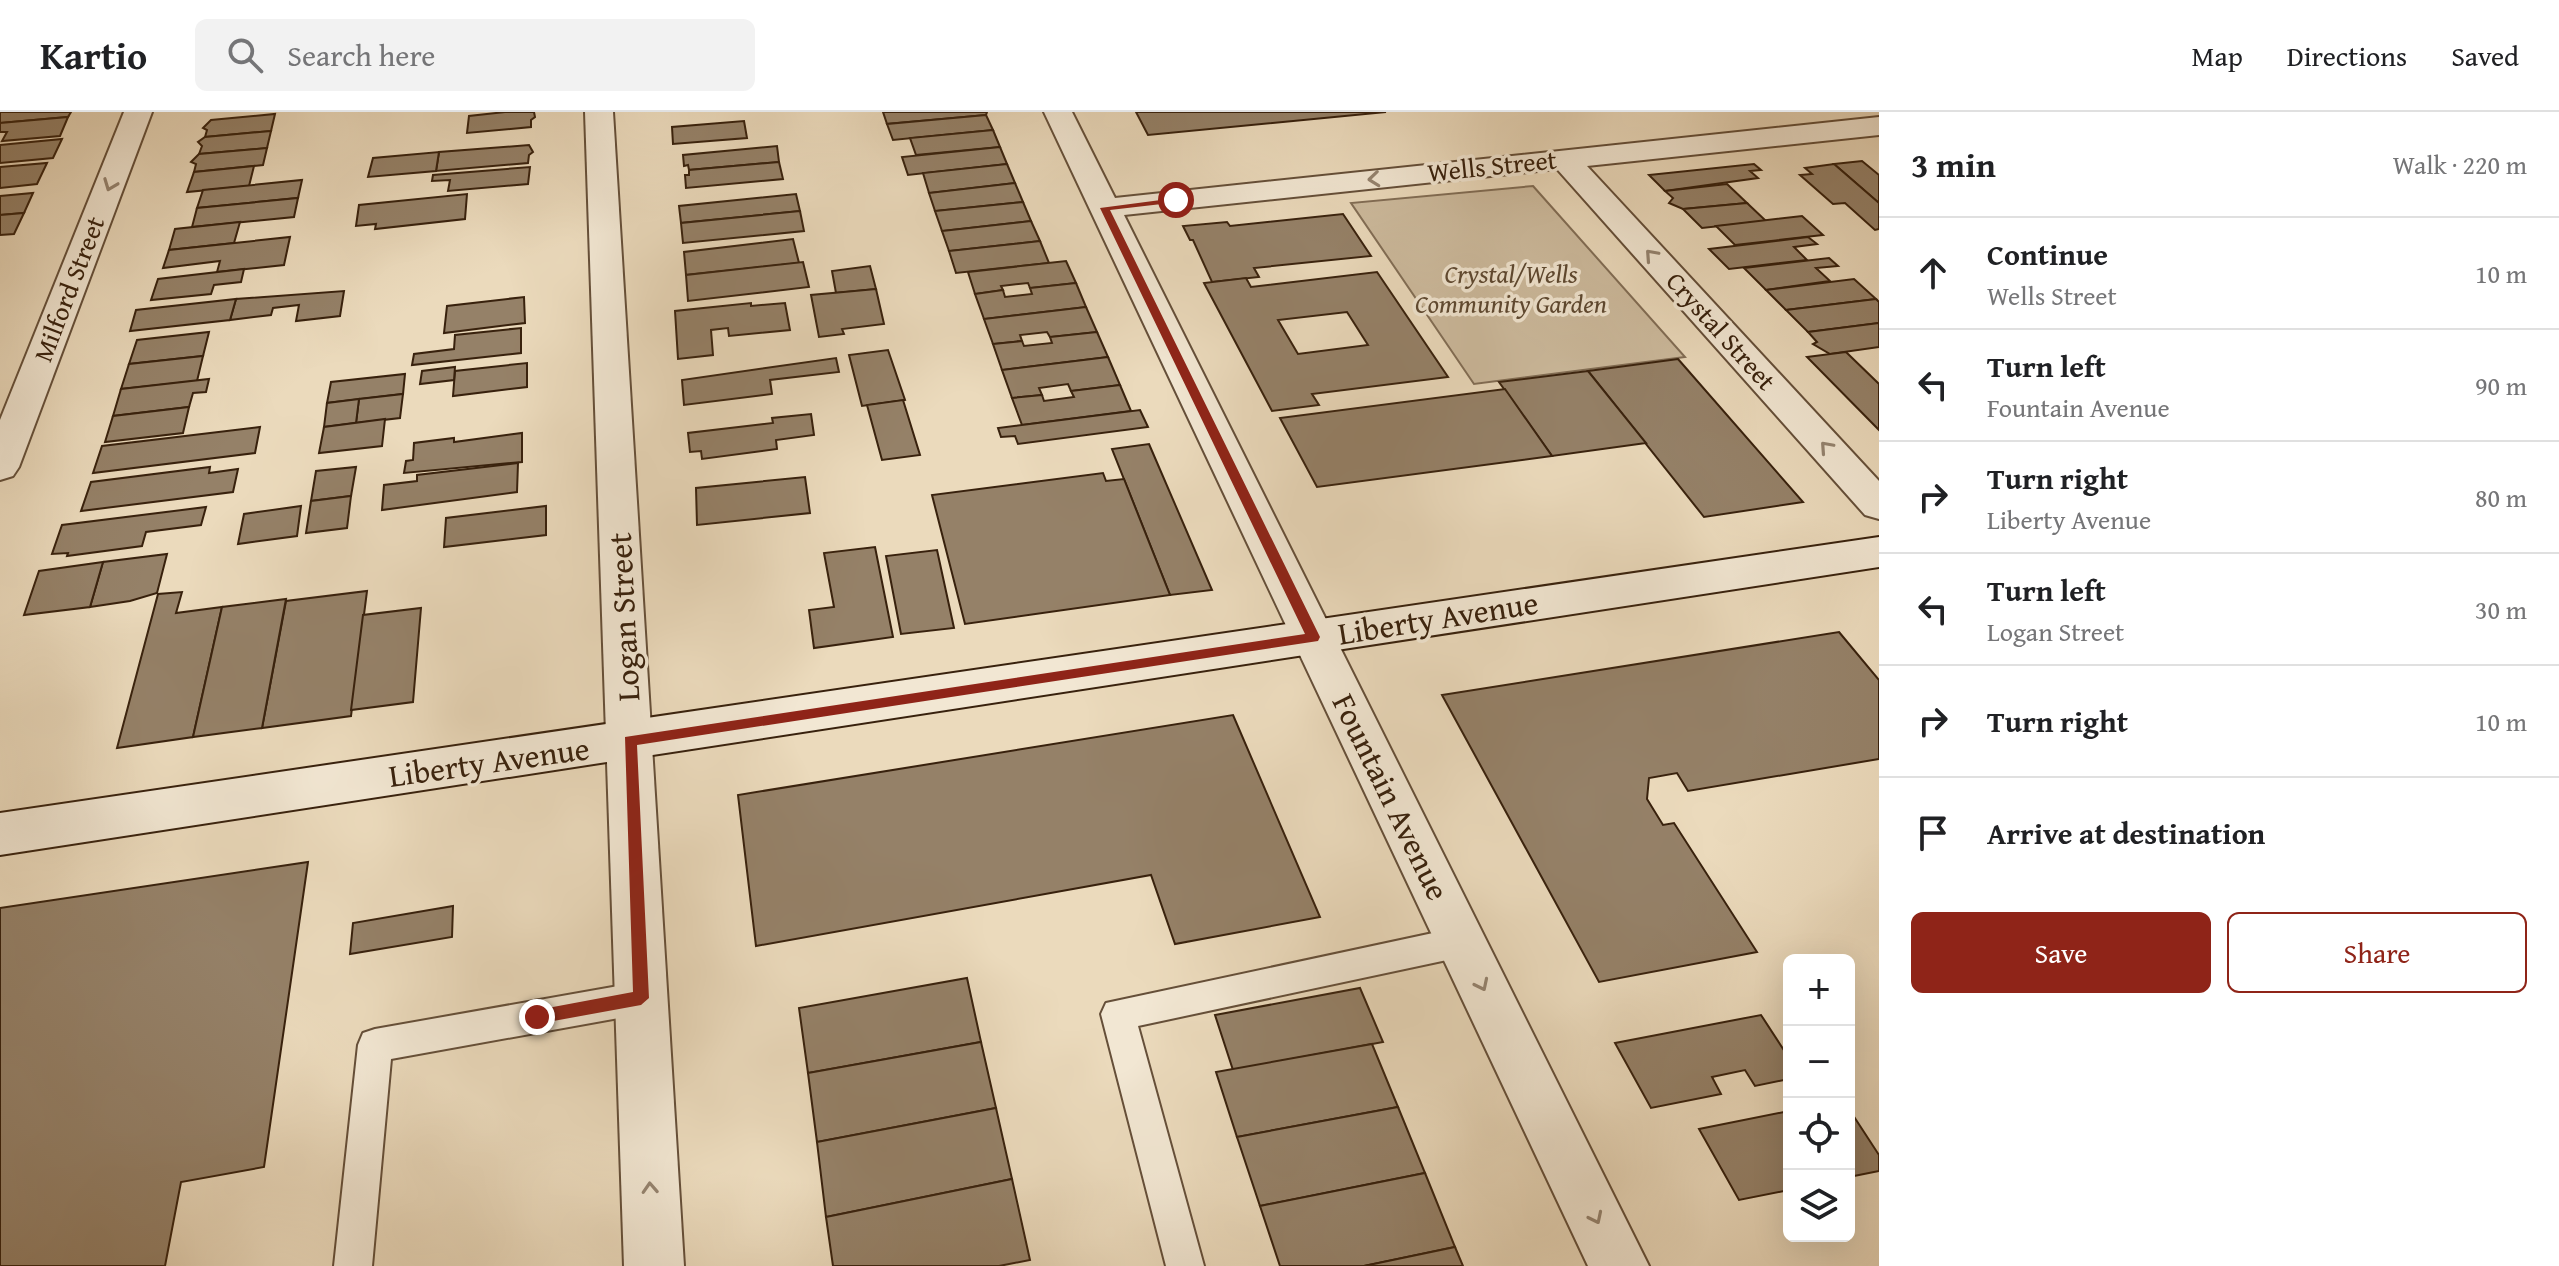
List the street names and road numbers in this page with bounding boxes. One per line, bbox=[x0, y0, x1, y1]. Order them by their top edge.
street label: Wells Street bbox=[1425, 139, 1558, 192]
street label: Milford Street bbox=[23, 210, 114, 367]
street label: Crystal Street bbox=[1657, 262, 1786, 399]
street label: Logan Street bbox=[596, 531, 651, 703]
street label: Liberty Avenue bbox=[1335, 578, 1541, 657]
street label: Fountain Avenue bbox=[1321, 685, 1462, 908]
street label: Liberty Avenue bbox=[386, 724, 592, 799]

